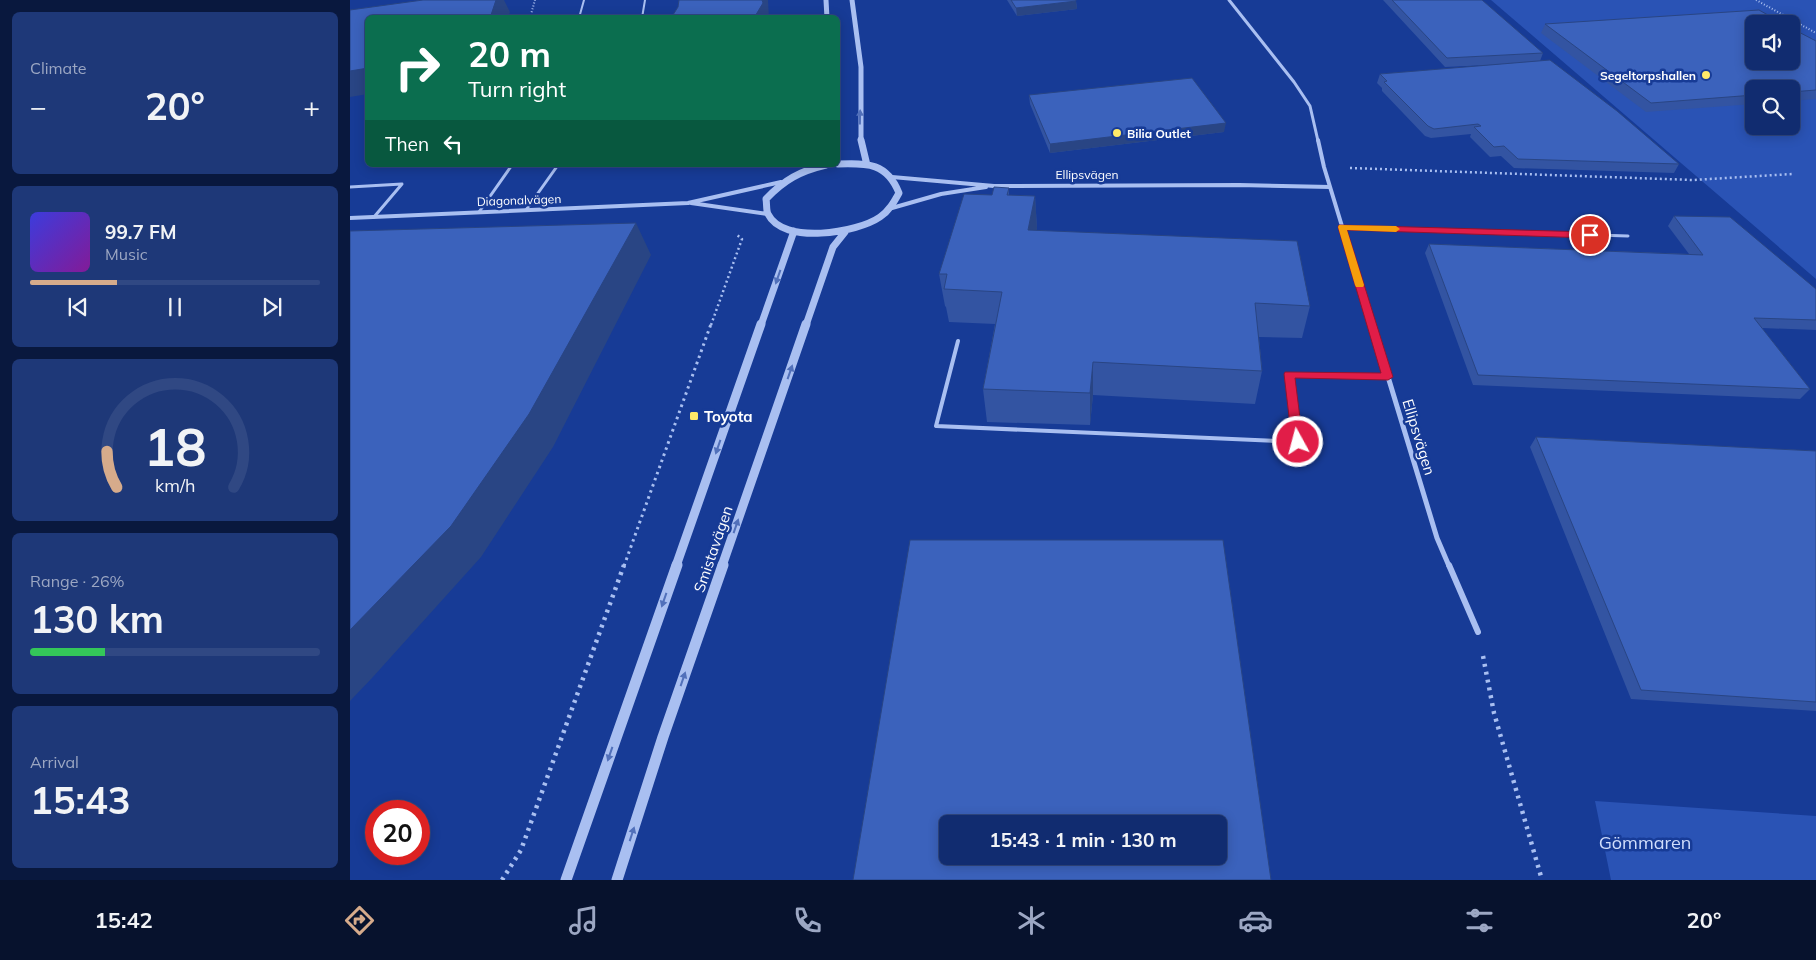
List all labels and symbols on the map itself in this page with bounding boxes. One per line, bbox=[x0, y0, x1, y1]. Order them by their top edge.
place label: Segeltorpshallen bbox=[1600, 68, 1696, 83]
marker: Segeltorpshallen bbox=[1700, 69, 1712, 81]
one-way arrow bbox=[856, 109, 864, 125]
place label: Bilia Outlet bbox=[1127, 126, 1191, 141]
marker: Bilia Outlet bbox=[1111, 127, 1123, 139]
street label: Ellipsvägen bbox=[1055, 167, 1119, 182]
street label: Diagonalvägen bbox=[476, 191, 562, 209]
pin bbox=[1569, 214, 1611, 256]
one-way arrow bbox=[773, 270, 781, 285]
one-way arrow bbox=[786, 364, 794, 379]
street label: Ellipsvägen bbox=[1398, 397, 1440, 477]
place label: Toyota bbox=[704, 407, 753, 426]
marker: Toyota bbox=[688, 410, 700, 422]
position arrow bbox=[1271, 415, 1323, 467]
one-way arrow bbox=[714, 440, 722, 455]
street label: Smistavägen bbox=[689, 503, 737, 595]
one-way arrow bbox=[733, 518, 741, 533]
one-way arrow bbox=[660, 593, 667, 608]
one-way arrow bbox=[680, 672, 687, 687]
one-way arrow bbox=[606, 747, 614, 762]
speed limit sign: 20 bbox=[365, 800, 430, 865]
one-way arrow bbox=[629, 826, 637, 841]
park label: Gömmaren bbox=[1599, 831, 1691, 854]

